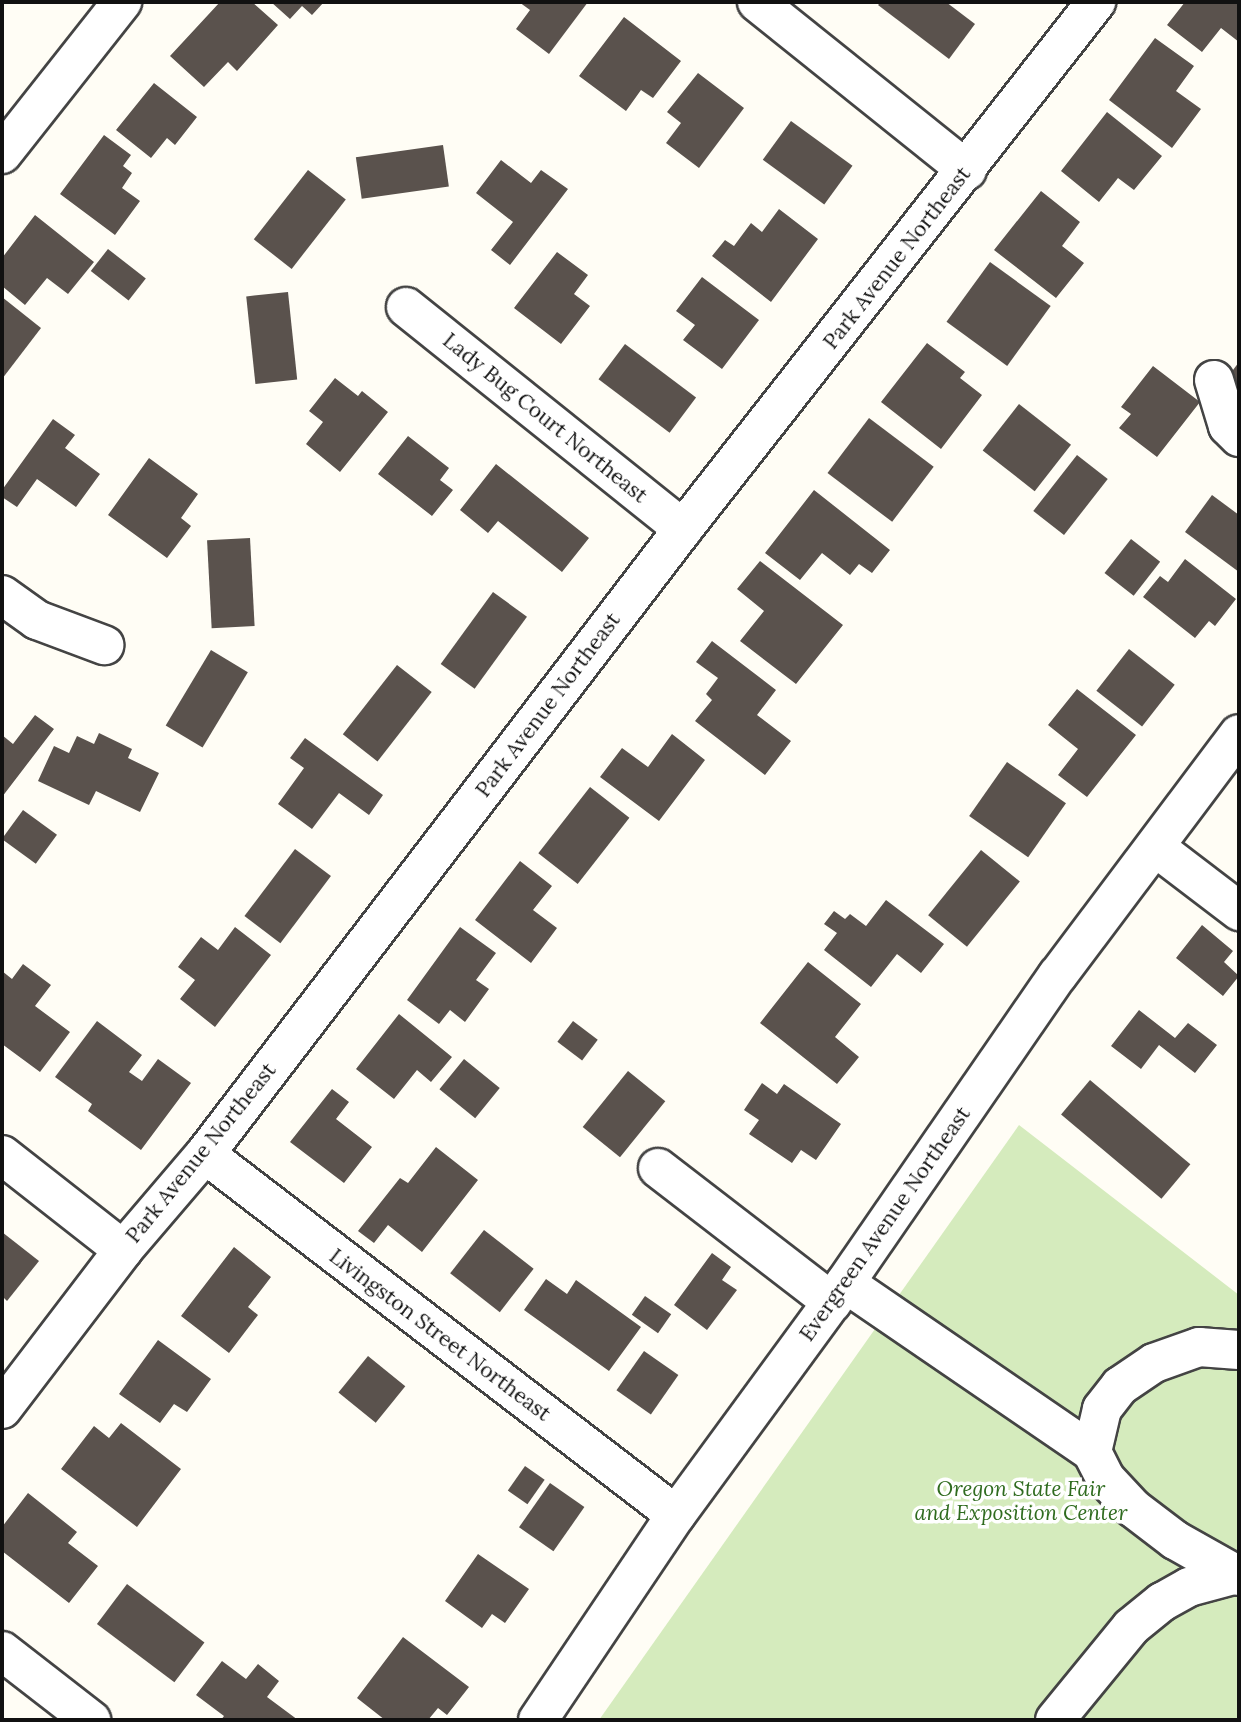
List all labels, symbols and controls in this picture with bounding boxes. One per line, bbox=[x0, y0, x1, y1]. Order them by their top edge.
street label: Park Avenue Northeast bbox=[818, 162, 976, 354]
street label: Lady Bug Court Northeast bbox=[438, 328, 652, 508]
street label: Park Avenue Northeast bbox=[471, 608, 625, 802]
street label: Park Avenue Northeast bbox=[121, 1058, 281, 1248]
street label: Evergreen Avenue Northeast bbox=[794, 1102, 976, 1346]
street label: Livingston Street Northeast bbox=[324, 1244, 556, 1426]
park label: Oregon State Fair and Exposition Center bbox=[914, 1476, 1128, 1526]

